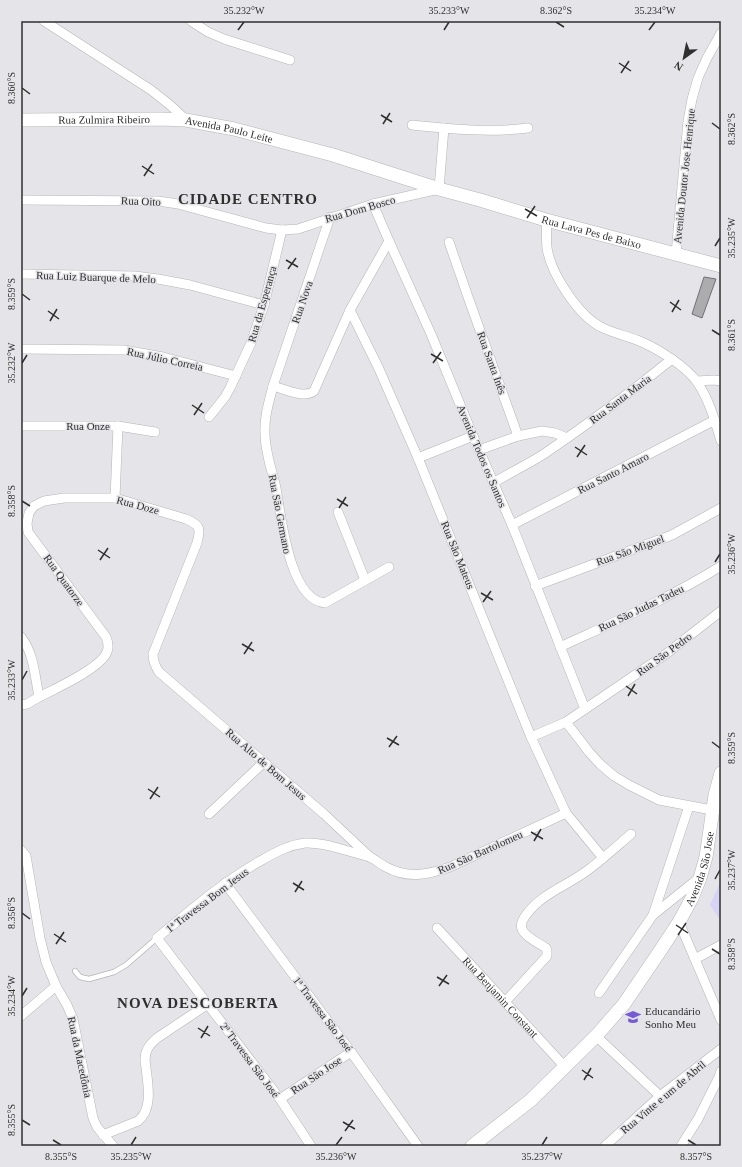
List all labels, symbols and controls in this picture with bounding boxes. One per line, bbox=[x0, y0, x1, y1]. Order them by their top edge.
text: 35.232°W bbox=[224, 5, 265, 16]
text: 35.233°W bbox=[429, 5, 470, 16]
text: 8.362°S bbox=[540, 5, 572, 16]
text: 35.234°W bbox=[635, 5, 676, 16]
north arrow bbox=[664, 38, 704, 78]
text: N bbox=[672, 59, 685, 74]
text: 8.360°S bbox=[6, 72, 17, 104]
street label: Avenida Doutor Jose Henrique bbox=[671, 108, 697, 244]
street label: Rua Zulmira Ribeiro bbox=[58, 113, 150, 126]
text: 8.362°S bbox=[726, 113, 737, 145]
street label: Avenida Paulo Leite bbox=[184, 114, 274, 145]
district label: CIDADE CENTRO bbox=[178, 191, 318, 207]
street label: Rua Dom Bosco bbox=[323, 193, 397, 225]
street label: Rua Oito bbox=[121, 194, 162, 208]
street label: Rua Lava Pes de Baixo bbox=[540, 213, 643, 251]
text: 35.235°W bbox=[726, 217, 737, 258]
street label: Rua da Esperança bbox=[245, 264, 279, 344]
street label: Rua Luiz Buarque de Melo bbox=[36, 269, 157, 285]
text: 8.359°S bbox=[6, 278, 17, 310]
street label: Rua Nova bbox=[289, 279, 315, 325]
text: 8.361°S bbox=[726, 319, 737, 351]
street label: Rua Santa Inês bbox=[475, 330, 509, 396]
text: 35.232°W bbox=[6, 342, 17, 383]
street label: Rua Júlio Correia bbox=[126, 345, 204, 373]
street label: Rua Santa Maria bbox=[587, 372, 653, 426]
street label: Avenida Todos os Santos bbox=[455, 403, 509, 509]
street label: Rua Onze bbox=[66, 420, 110, 432]
street label: Rua Santo Amaro bbox=[575, 450, 651, 496]
street label: Rua São Germano bbox=[266, 473, 294, 555]
text: 8.358°S bbox=[6, 485, 17, 517]
street label: Rua Doze bbox=[115, 494, 161, 516]
street label: Rua São Mateus bbox=[439, 519, 477, 591]
street label: Rua São Miguel bbox=[594, 532, 666, 568]
text: 35.236°W bbox=[726, 533, 737, 574]
street label: Rua Quatorze bbox=[41, 552, 87, 608]
street label: Rua São Judas Tadeu bbox=[596, 582, 686, 634]
street label: Rua São Pedro bbox=[634, 630, 694, 678]
text: 35.233°W bbox=[6, 659, 17, 700]
street label: Rua Alto de Bom Jesus bbox=[223, 726, 309, 802]
text: 8.359°S bbox=[726, 732, 737, 764]
street label: Rua São Bartolomeu bbox=[436, 828, 525, 876]
street label: Avenida São Jose bbox=[683, 831, 716, 908]
text: 35.237°W bbox=[726, 849, 737, 890]
street label: 1ª Travessa Bom Jesus bbox=[163, 865, 251, 935]
text: 8.356°S bbox=[6, 897, 17, 929]
text: 8.358°S bbox=[726, 938, 737, 970]
street label: Rua Benjamin Constant bbox=[461, 954, 541, 1040]
street label: 1ª Travessa São José bbox=[291, 974, 355, 1054]
text: 35.234°W bbox=[6, 975, 17, 1016]
district label: NOVA DESCOBERTA bbox=[117, 995, 279, 1011]
place label: Educandário Sonho Meu bbox=[645, 1005, 701, 1030]
school or university icon: Educandário Sonho Meu bbox=[624, 1008, 642, 1026]
street label: Rua da Macedônia bbox=[66, 1015, 94, 1099]
street label: 2ª Travessa São José bbox=[218, 1020, 282, 1100]
street label: Rua São Jose bbox=[288, 1054, 344, 1096]
street label: Rua Vinte e um de Abril bbox=[618, 1058, 708, 1136]
text: 8.355°S bbox=[6, 1104, 17, 1136]
text: 8.355°S bbox=[45, 1151, 77, 1162]
text: 35.235°W bbox=[111, 1151, 152, 1162]
text: 35.236°W bbox=[316, 1151, 357, 1162]
text: 35.237°W bbox=[522, 1151, 563, 1162]
text: 8.357°S bbox=[680, 1151, 712, 1162]

